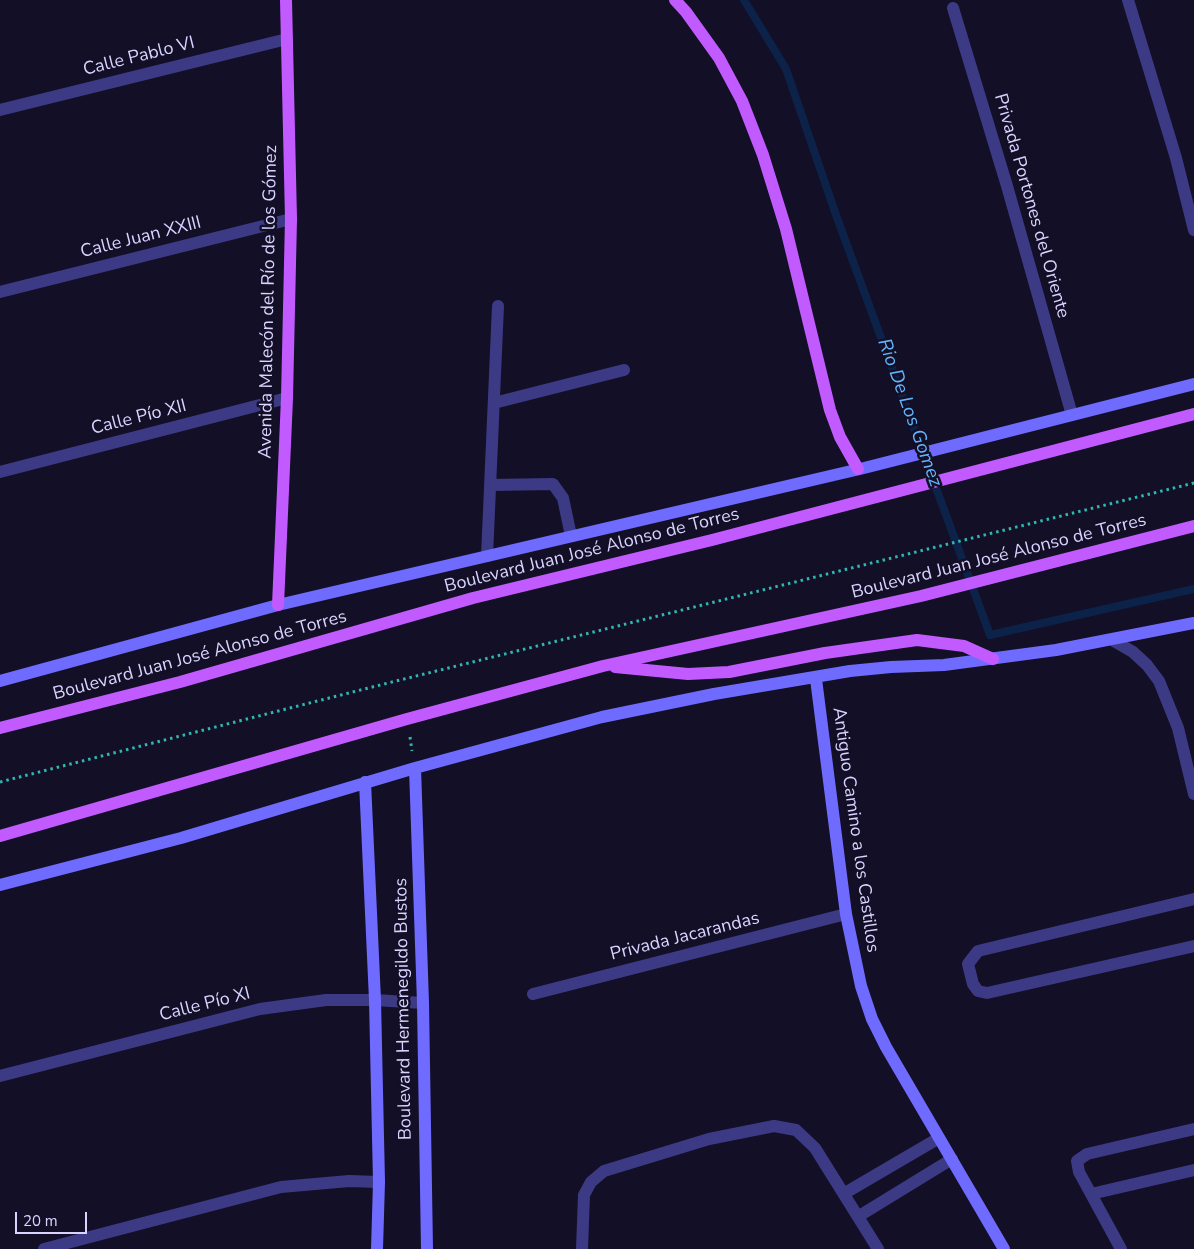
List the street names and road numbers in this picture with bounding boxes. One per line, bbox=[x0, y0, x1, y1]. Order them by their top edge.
street label: Calle Pablo VI bbox=[81, 33, 197, 81]
street label: Privada Portones del Oriente bbox=[989, 91, 1073, 321]
street label: Avenida Malecón del Río de los Gómez bbox=[255, 145, 283, 459]
street label: Calle Juan XXIII bbox=[78, 213, 204, 263]
street label: Calle Pío XII bbox=[89, 396, 189, 440]
street label: Boulevard Juan José Alonso de Torres bbox=[442, 504, 742, 598]
street label: Boulevard Juan José Alonso de Torres bbox=[849, 510, 1149, 604]
street label: Boulevard Juan José Alonso de Torres bbox=[51, 606, 349, 706]
street label: Antiguo Camino a los Castillos bbox=[827, 706, 883, 954]
street label: Boulevard Hermenegildo Bustos bbox=[391, 878, 417, 1140]
street label: Privada Jacarandas bbox=[608, 908, 762, 966]
street label: Calle Pío XI bbox=[157, 983, 253, 1027]

